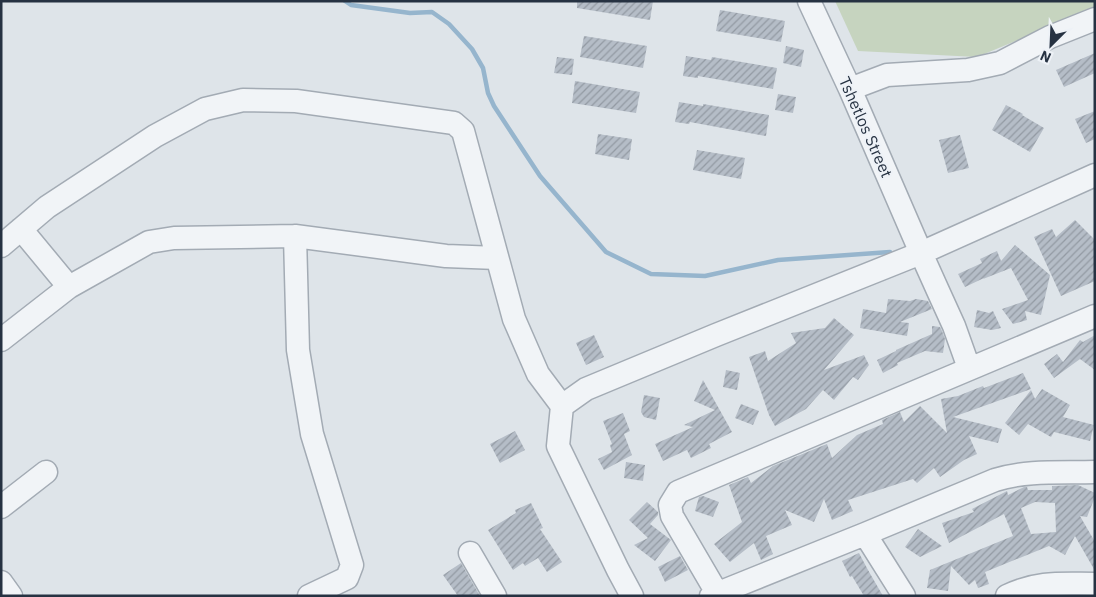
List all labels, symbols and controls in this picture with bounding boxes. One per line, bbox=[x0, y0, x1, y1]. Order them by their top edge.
north arrow bbox=[1026, 20, 1076, 70]
text: N bbox=[1037, 47, 1054, 67]
street label: Tshetlos Street bbox=[835, 74, 897, 180]

